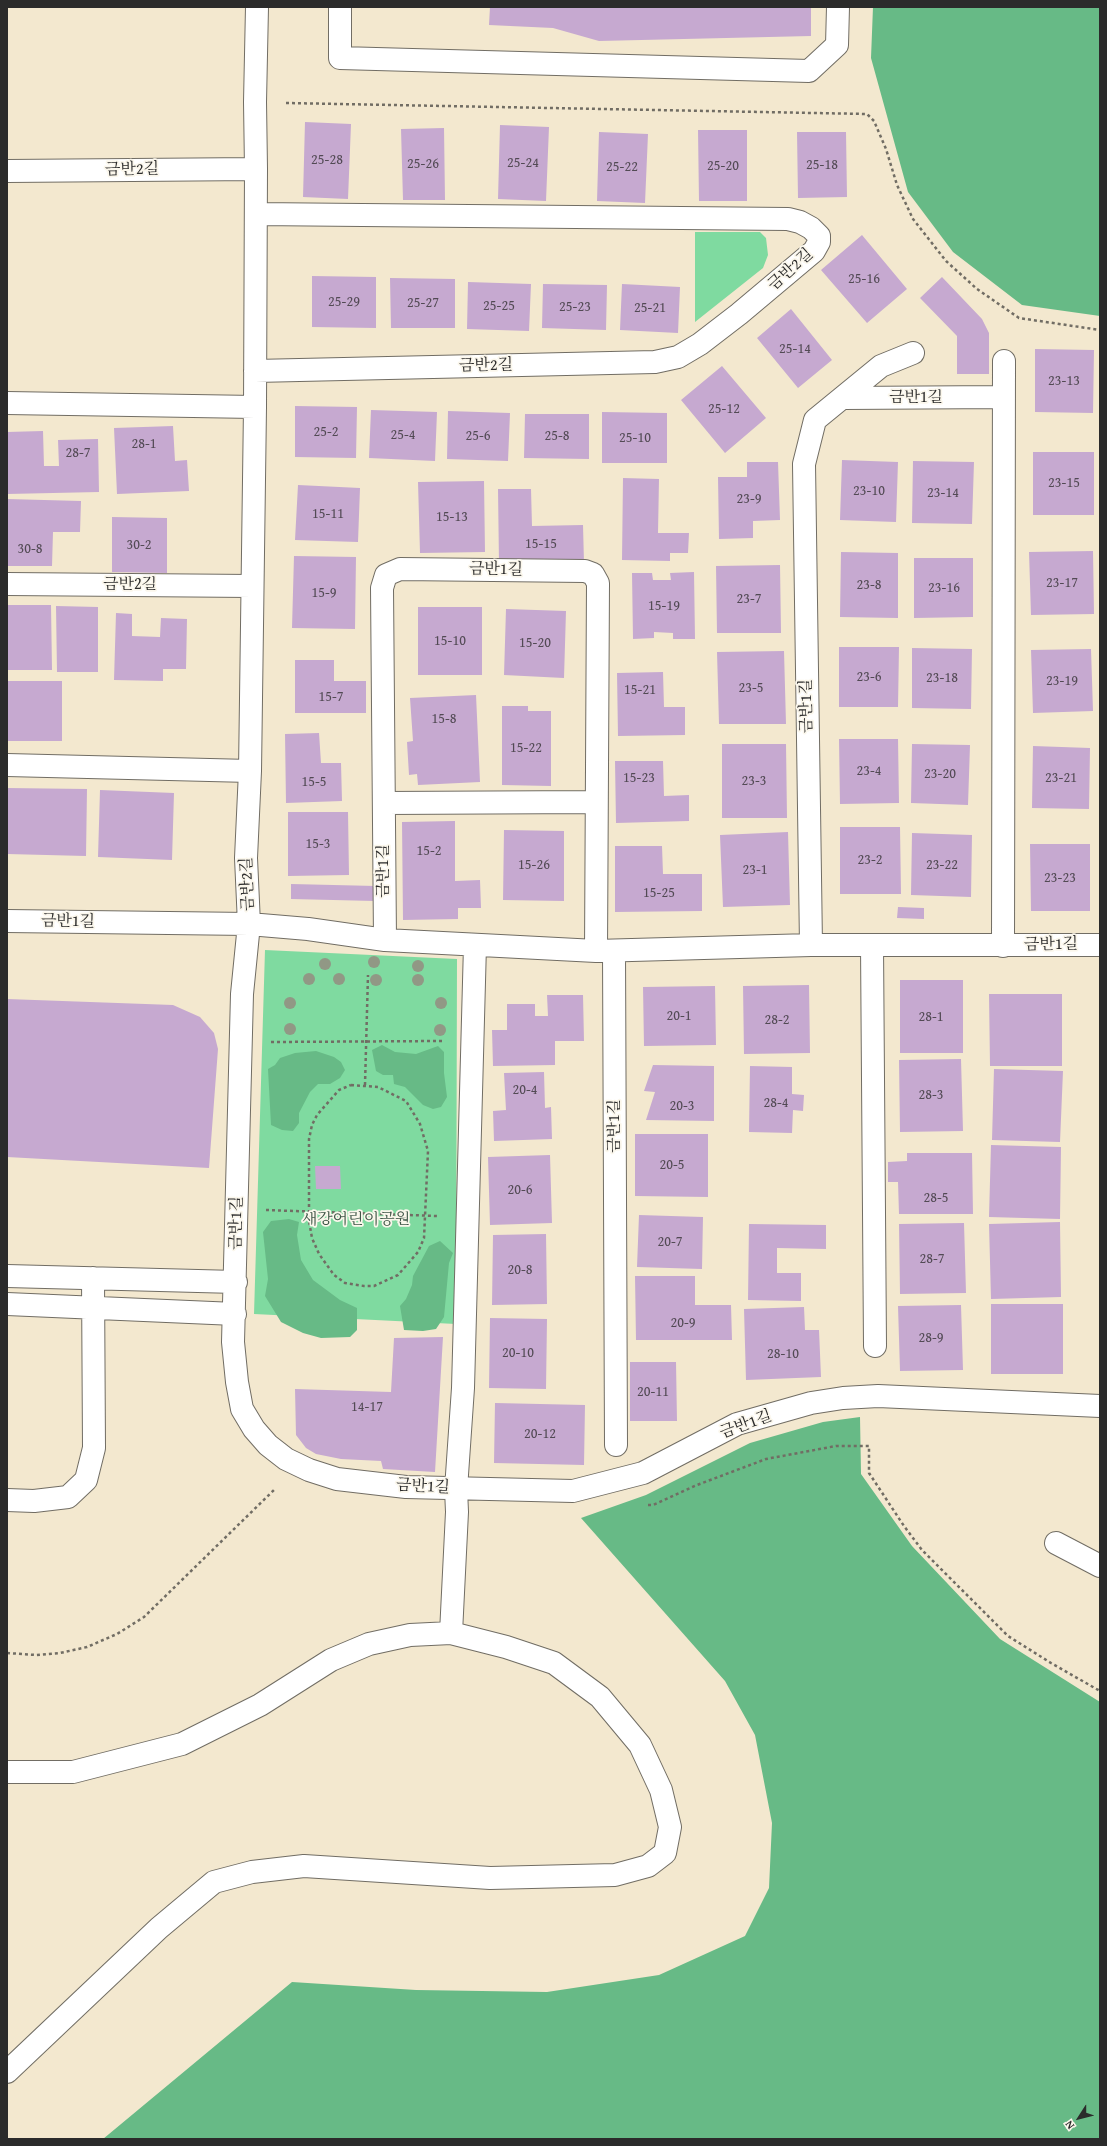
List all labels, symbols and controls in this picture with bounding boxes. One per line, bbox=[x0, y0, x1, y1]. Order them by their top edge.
house number: 25-28 bbox=[311, 152, 343, 168]
house number: 25-24 bbox=[507, 155, 539, 171]
house number: 25-26 bbox=[407, 156, 439, 172]
house number: 25-18 bbox=[806, 157, 838, 173]
house number: 25-20 bbox=[707, 158, 739, 174]
house number: 25-22 bbox=[606, 159, 638, 175]
street label: 금반2길 bbox=[105, 160, 159, 180]
street label: 금반2길 bbox=[764, 245, 818, 295]
house number: 25-16 bbox=[848, 271, 880, 287]
house number: 25-29 bbox=[328, 294, 360, 310]
house number: 25-27 bbox=[407, 295, 439, 311]
house number: 25-25 bbox=[483, 298, 515, 314]
house number: 25-23 bbox=[559, 299, 591, 315]
house number: 25-21 bbox=[634, 300, 666, 316]
house number: 25-14 bbox=[779, 341, 811, 357]
street label: 금반2길 bbox=[459, 356, 513, 376]
house number: 23-13 bbox=[1048, 373, 1080, 389]
street label: 금반1길 bbox=[889, 388, 943, 408]
house number: 25-12 bbox=[708, 401, 740, 417]
house number: 25-2 bbox=[313, 424, 339, 440]
house number: 25-4 bbox=[390, 427, 416, 443]
house number: 25-6 bbox=[465, 428, 491, 444]
house number: 25-8 bbox=[544, 428, 570, 444]
house number: 25-10 bbox=[619, 430, 651, 446]
house number: 28-1 bbox=[131, 436, 157, 452]
house number: 28-7 bbox=[65, 445, 91, 461]
house number: 23-15 bbox=[1048, 475, 1080, 491]
house number: 23-10 bbox=[853, 483, 885, 499]
house number: 23-14 bbox=[927, 485, 959, 501]
house number: 23-9 bbox=[736, 491, 762, 507]
house number: 15-11 bbox=[312, 506, 344, 522]
house number: 15-13 bbox=[436, 509, 468, 525]
house number: 15-15 bbox=[525, 536, 557, 552]
house number: 30-2 bbox=[126, 537, 152, 553]
house number: 30-8 bbox=[17, 541, 43, 557]
street label: 금반1길 bbox=[469, 560, 523, 580]
street label: 금반2길 bbox=[103, 575, 157, 595]
house number: 23-17 bbox=[1046, 575, 1078, 591]
house number: 23-8 bbox=[856, 577, 882, 593]
house number: 23-16 bbox=[928, 580, 960, 596]
house number: 15-9 bbox=[311, 585, 337, 601]
house number: 23-7 bbox=[736, 591, 762, 607]
house number: 15-19 bbox=[648, 598, 680, 614]
house number: 15-10 bbox=[434, 633, 466, 649]
house number: 15-20 bbox=[519, 635, 551, 651]
house number: 23-6 bbox=[856, 669, 882, 685]
house number: 23-18 bbox=[926, 670, 958, 686]
house number: 23-19 bbox=[1046, 673, 1078, 689]
street label: 금반1길 bbox=[797, 679, 817, 733]
house number: 23-5 bbox=[738, 680, 764, 696]
house number: 15-21 bbox=[624, 682, 656, 698]
house number: 15-7 bbox=[318, 689, 344, 705]
house number: 15-8 bbox=[431, 711, 457, 727]
house number: 15-22 bbox=[510, 740, 542, 756]
house number: 23-4 bbox=[856, 763, 882, 779]
house number: 23-20 bbox=[924, 766, 956, 782]
house number: 15-23 bbox=[623, 770, 655, 786]
house number: 23-21 bbox=[1045, 770, 1077, 786]
house number: 23-3 bbox=[741, 773, 767, 789]
house number: 15-5 bbox=[301, 774, 327, 790]
house number: 15-3 bbox=[305, 836, 331, 852]
house number: 15-2 bbox=[416, 843, 442, 859]
street label: 금반1길 bbox=[374, 844, 394, 898]
house number: 23-2 bbox=[857, 852, 883, 868]
street label: 금반2길 bbox=[237, 857, 259, 911]
house number: 15-26 bbox=[518, 857, 550, 873]
house number: 23-22 bbox=[926, 857, 958, 873]
house number: 23-1 bbox=[742, 862, 768, 878]
house number: 23-23 bbox=[1044, 870, 1076, 886]
house number: 15-25 bbox=[643, 885, 675, 901]
street label: 금반1길 bbox=[41, 912, 95, 932]
street label: 금반1길 bbox=[1024, 935, 1078, 955]
house number: 20-1 bbox=[666, 1008, 692, 1024]
house number: 28-1 bbox=[918, 1009, 944, 1025]
house number: 28-2 bbox=[764, 1012, 790, 1028]
house number: 20-4 bbox=[512, 1082, 538, 1098]
house number: 28-3 bbox=[918, 1087, 944, 1103]
house number: 28-4 bbox=[763, 1095, 789, 1111]
house number: 20-3 bbox=[669, 1098, 695, 1114]
street label: 금반1길 bbox=[605, 1099, 625, 1153]
house number: 20-5 bbox=[659, 1157, 685, 1173]
house number: 20-6 bbox=[507, 1182, 533, 1198]
house number: 28-5 bbox=[923, 1190, 949, 1206]
street label: 금반1길 bbox=[227, 1196, 247, 1250]
park label: 새강어린이공원 bbox=[302, 1210, 410, 1230]
house number: 20-7 bbox=[657, 1234, 683, 1250]
house number: 28-7 bbox=[919, 1251, 945, 1267]
house number: 20-8 bbox=[507, 1262, 533, 1278]
house number: 20-9 bbox=[670, 1315, 696, 1331]
house number: 28-9 bbox=[918, 1330, 944, 1346]
house number: 20-10 bbox=[502, 1345, 534, 1361]
house number: 28-10 bbox=[767, 1346, 799, 1362]
house number: 20-11 bbox=[637, 1384, 669, 1400]
house number: 14-17 bbox=[351, 1399, 383, 1415]
street label: 금반1길 bbox=[717, 1407, 775, 1443]
house number: 20-12 bbox=[524, 1426, 556, 1442]
street label: 금반1길 bbox=[395, 1476, 451, 1498]
north arrow bbox=[1059, 2098, 1099, 2138]
text: N bbox=[1061, 2117, 1078, 2133]

